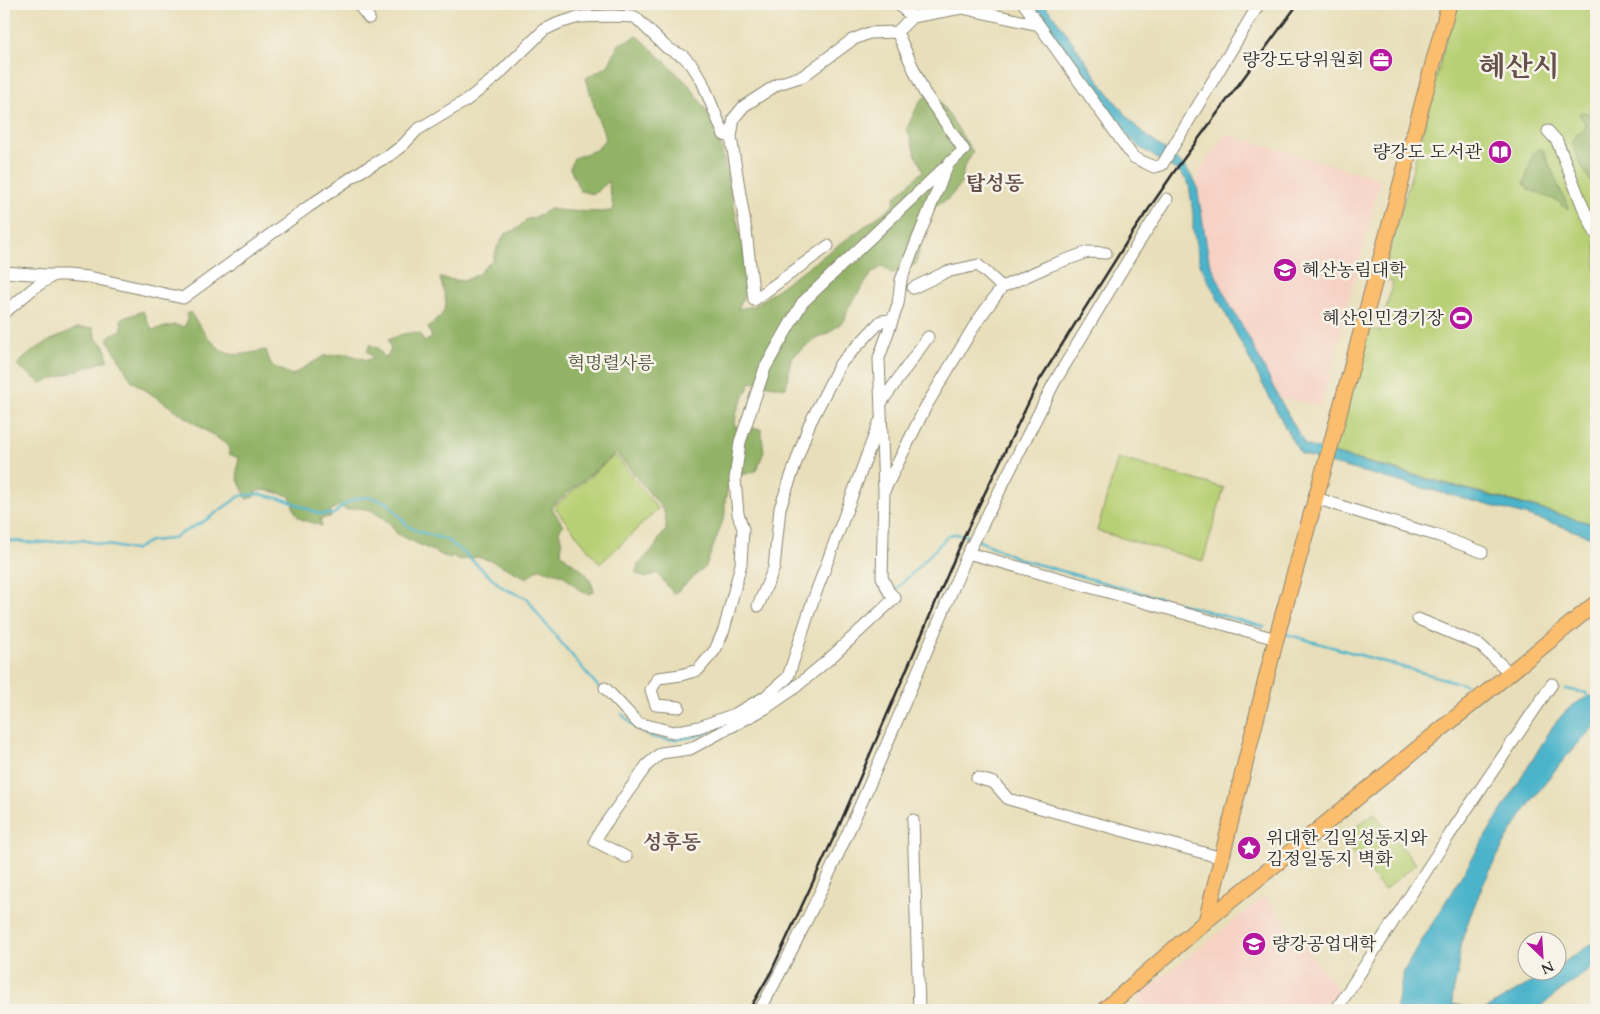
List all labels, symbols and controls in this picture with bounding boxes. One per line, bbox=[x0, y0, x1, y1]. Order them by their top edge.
office icon: 량강도당위원회 bbox=[1368, 47, 1394, 73]
place label: 량강도당위원회 bbox=[1242, 48, 1364, 73]
district label: 혜산시 bbox=[1478, 48, 1560, 86]
library icon: 량강도 도서관 bbox=[1487, 139, 1513, 165]
place label: 량강도 도서관 bbox=[1373, 140, 1483, 165]
district label: 탑성동 bbox=[966, 170, 1025, 197]
school or university icon: 혜산농림대학 bbox=[1272, 257, 1298, 283]
place label: 혜산농림대학 bbox=[1302, 258, 1407, 283]
sports icon: 혜산인민경기장 bbox=[1448, 305, 1474, 331]
place label: 혜산인민경기장 bbox=[1322, 306, 1445, 331]
park label: 혁명렬사릉 bbox=[568, 351, 655, 376]
place label: 위대한 김일성동지와 김정일동지 벽화 bbox=[1266, 826, 1428, 872]
district label: 성후동 bbox=[643, 829, 702, 856]
place icon: 위대한 김일성동지와 김정일동지 벽화 bbox=[1236, 835, 1262, 861]
school or university icon: 량강공업대학 bbox=[1241, 931, 1267, 957]
place label: 량강공업대학 bbox=[1272, 932, 1377, 957]
north arrow bbox=[1518, 932, 1568, 982]
text: N bbox=[1538, 956, 1557, 979]

